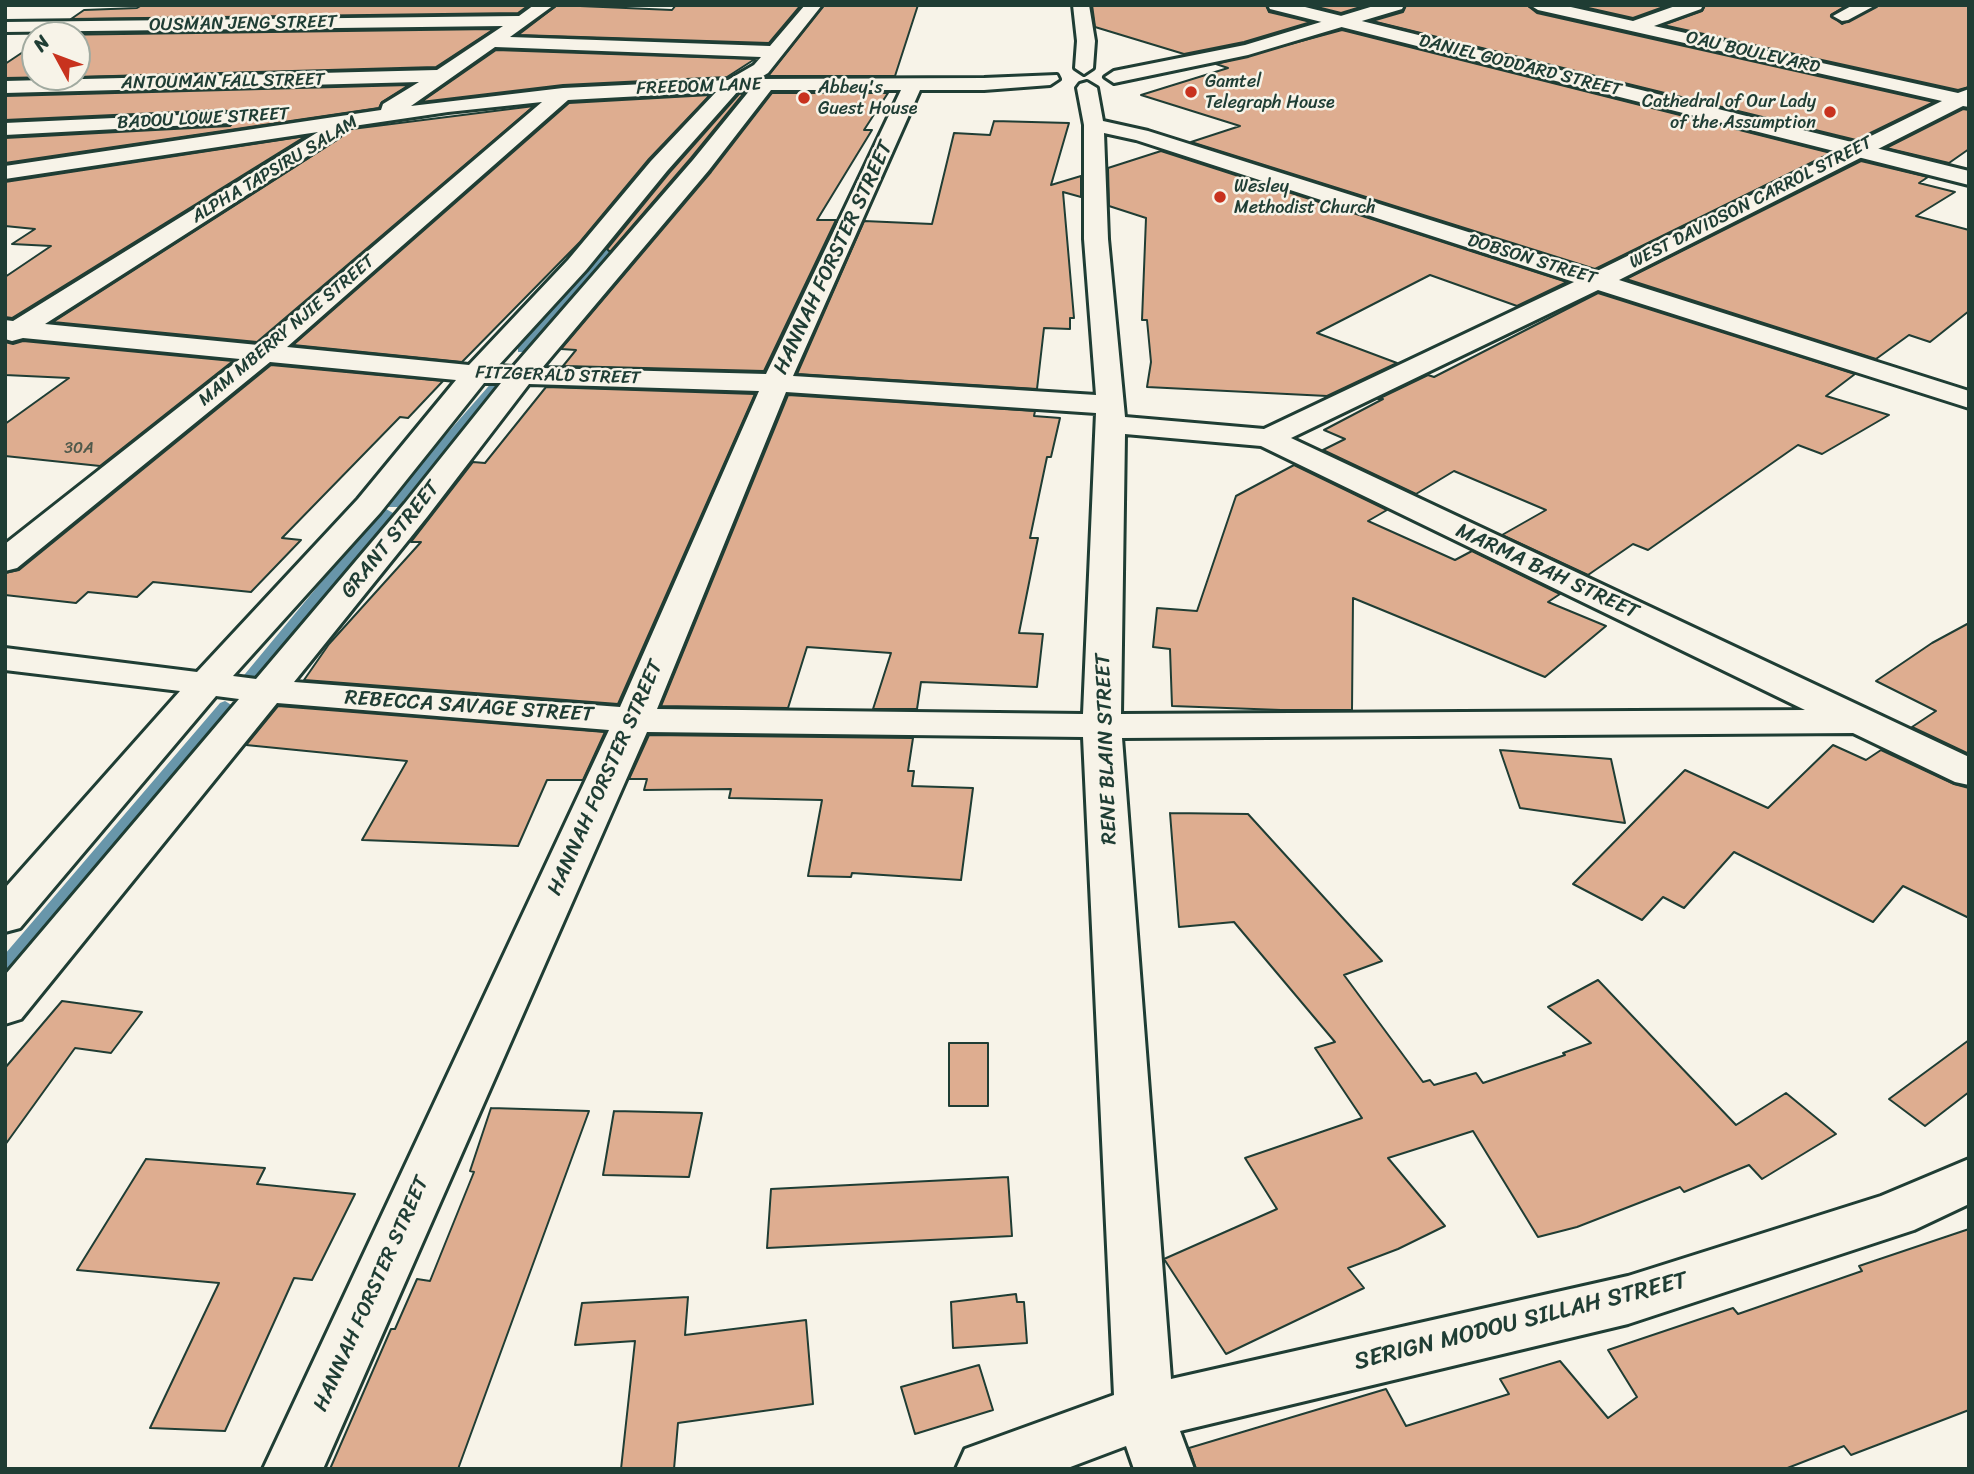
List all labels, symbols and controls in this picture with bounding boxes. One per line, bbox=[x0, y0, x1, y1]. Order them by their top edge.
street label: OUSMAN JENG STREET bbox=[149, 12, 337, 36]
north arrow bbox=[21, 21, 91, 91]
text: N bbox=[25, 27, 58, 59]
street label: OAU BOULEVARD bbox=[1684, 27, 1822, 79]
street label: DANIEL GODDARD STREET bbox=[1417, 30, 1623, 102]
street label: ANTOUMAN FALL STREET bbox=[121, 69, 325, 95]
place label: Gamtel Telegraph House bbox=[1205, 71, 1335, 114]
street label: FREEDOM LANE bbox=[636, 74, 762, 100]
place label: Abbey's Guest House bbox=[818, 77, 917, 119]
marker: Gamtel Telegraph House bbox=[1183, 84, 1199, 100]
marker: Abbey's Guest House bbox=[796, 90, 812, 106]
place label: Cathedral of Our Lady of the Assumption bbox=[1642, 91, 1816, 134]
street label: BADOU LOWE STREET bbox=[117, 104, 289, 134]
marker: Cathedral of Our Lady of the Assumption bbox=[1822, 104, 1838, 120]
street label: ALPHA TAPSIRU SALAM bbox=[188, 112, 362, 228]
street label: WEST DAVIDSON CARROL STREET bbox=[1626, 132, 1876, 274]
street label: HANNAH FORSTER STREET bbox=[769, 137, 899, 379]
place label: Wesley Methodist Church bbox=[1234, 176, 1376, 218]
marker: Wesley Methodist Church bbox=[1212, 189, 1228, 205]
street label: DOBSON STREET bbox=[1465, 230, 1599, 290]
street label: MAM MBERRY NJIE STREET bbox=[194, 251, 380, 411]
street label: FITZGERALD STREET bbox=[475, 362, 641, 390]
house number: 30A bbox=[64, 439, 94, 459]
street label: GRANT STREET bbox=[336, 476, 446, 604]
street label: MARMA BAH STREET bbox=[1452, 519, 1642, 625]
street label: RENE BLAIN STREET bbox=[1091, 653, 1123, 845]
street label: HANNAH FORSTER STREET bbox=[543, 657, 669, 899]
street label: REBECCA SAVAGE STREET bbox=[344, 686, 594, 728]
street label: HANNAH FORSTER STREET bbox=[309, 1173, 435, 1415]
street label: SERIGN MODOU SILLAH STREET bbox=[1351, 1267, 1691, 1377]

